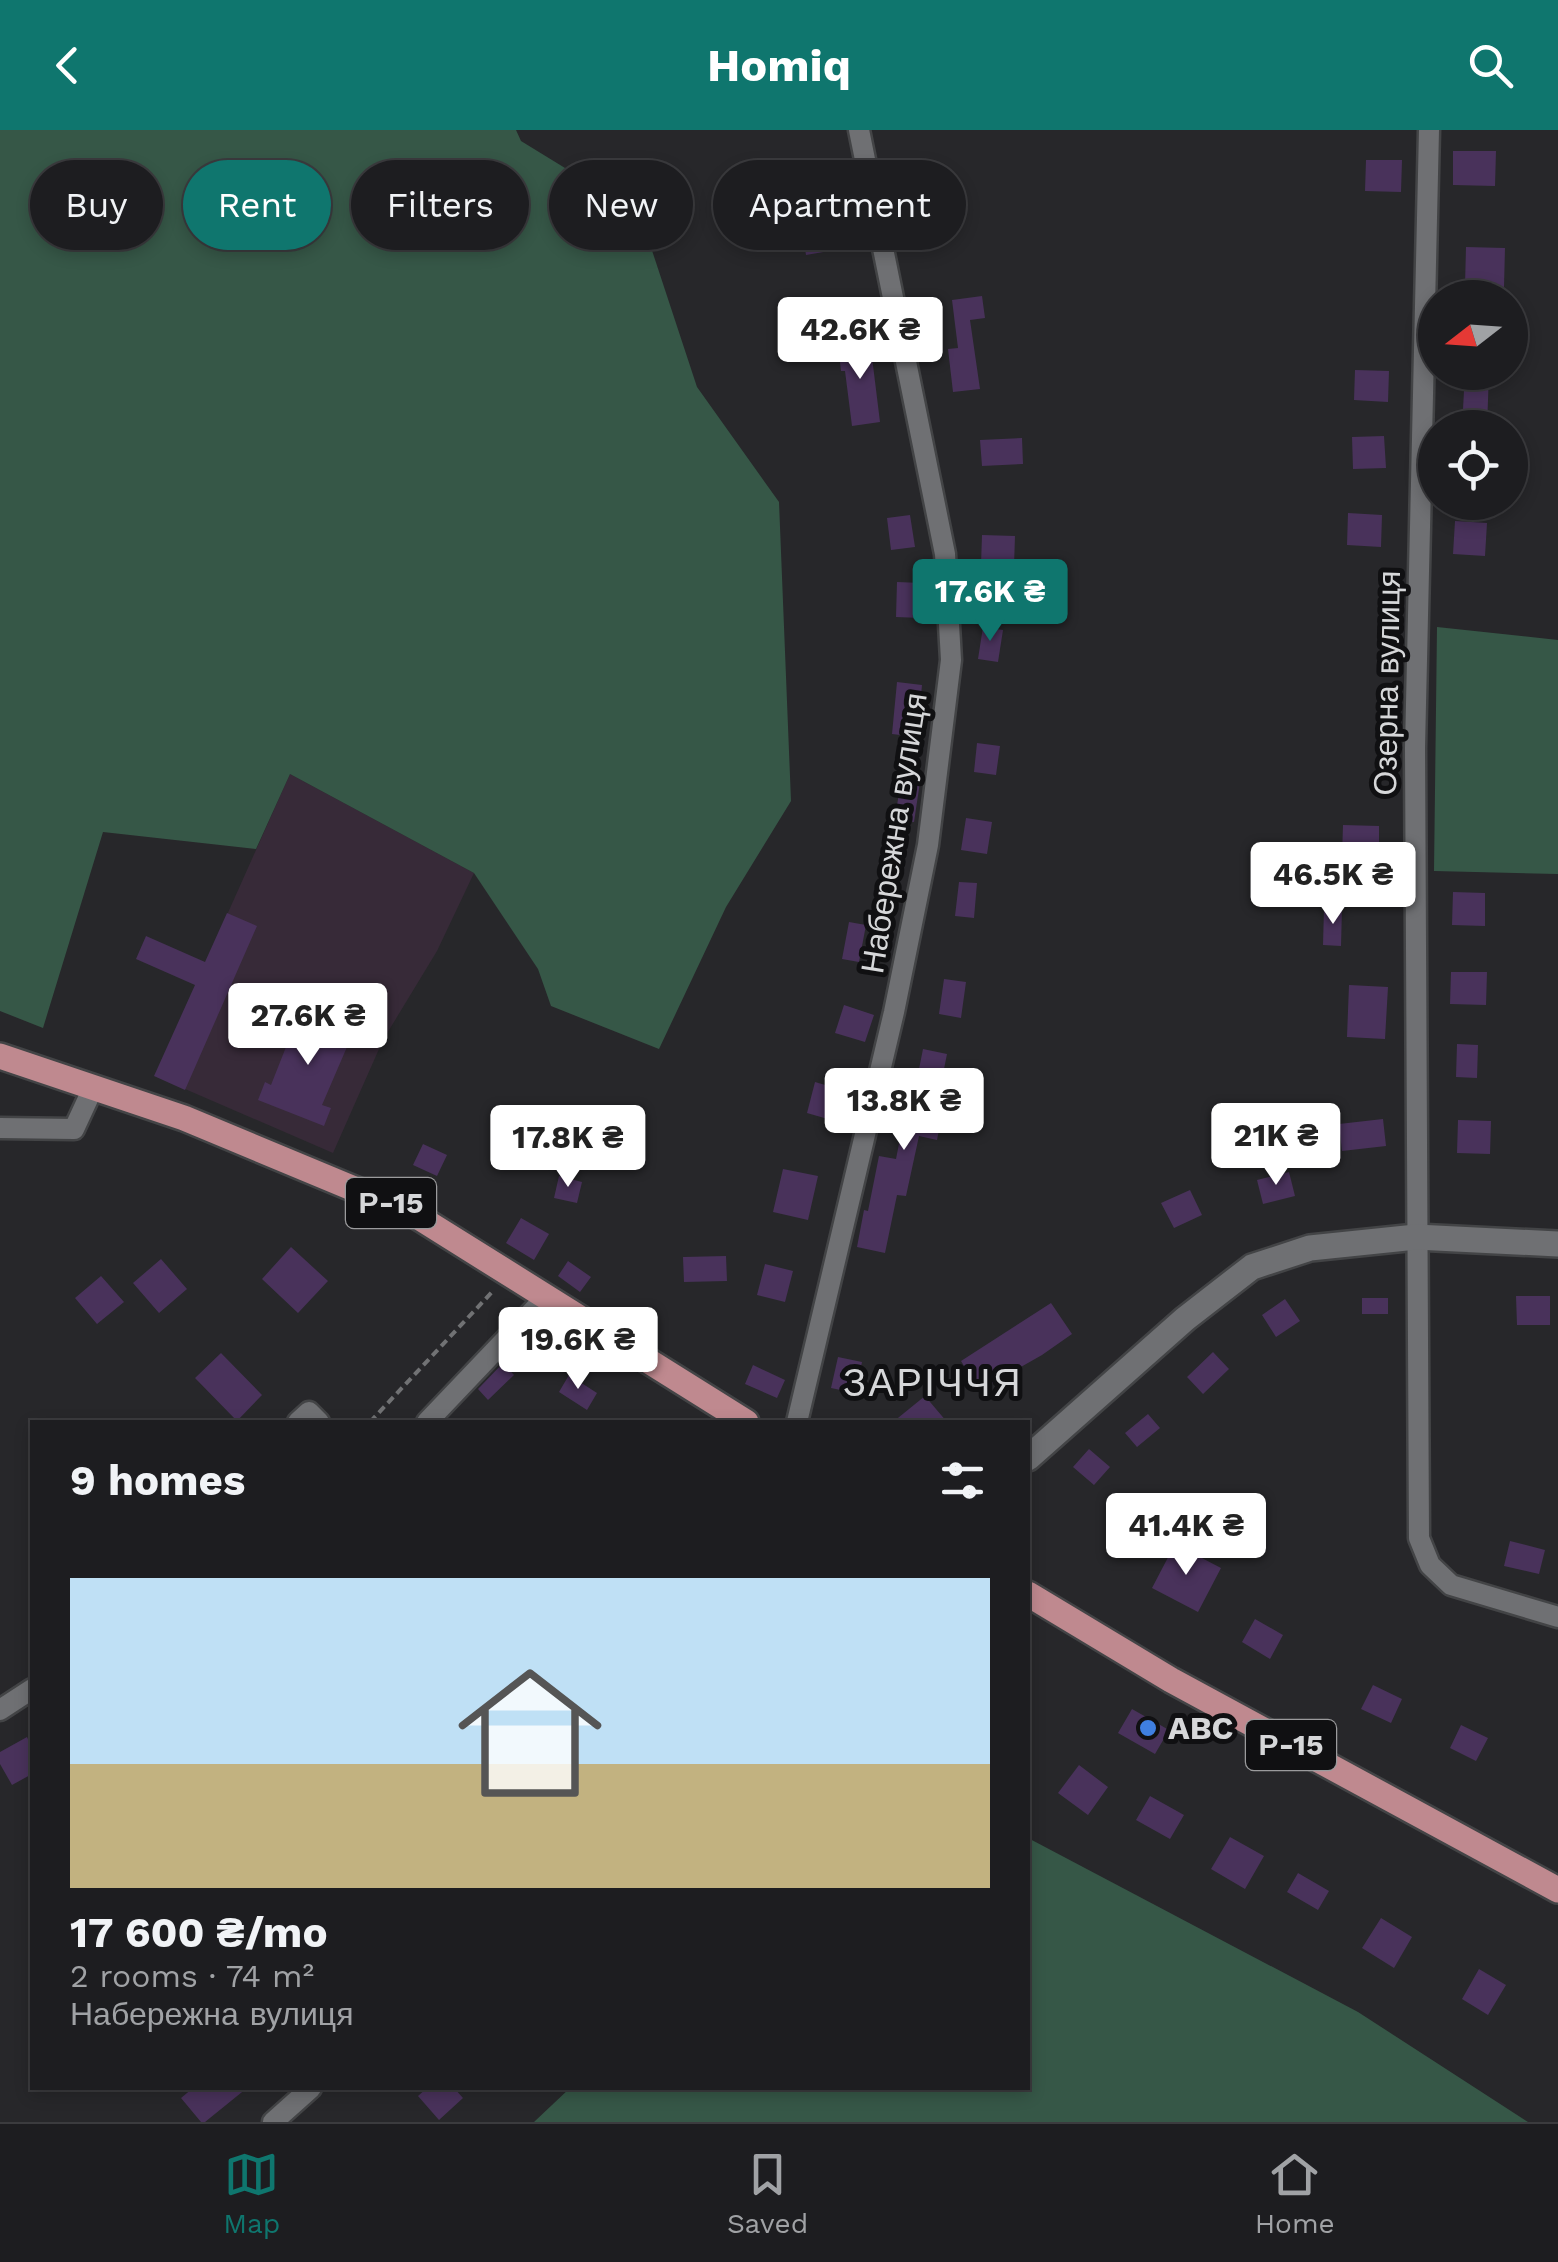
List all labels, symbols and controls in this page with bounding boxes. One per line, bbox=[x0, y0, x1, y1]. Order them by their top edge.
icon: back bbox=[40, 38, 95, 93]
icon: search bbox=[1463, 38, 1518, 93]
text: Homiq bbox=[707, 39, 851, 92]
chip: Buy bbox=[30, 160, 163, 250]
chip: Rent bbox=[183, 160, 331, 250]
chip: Filters bbox=[351, 160, 529, 250]
chip: New bbox=[549, 160, 693, 250]
chip: Apartment bbox=[713, 160, 966, 250]
north arrow bbox=[1418, 280, 1528, 390]
map controls bbox=[1418, 280, 1528, 520]
pin: 42.6K ₴ bbox=[768, 297, 952, 382]
text: 42.6K ₴ bbox=[800, 310, 920, 348]
button: locate bbox=[1418, 410, 1528, 520]
pin: 17.6K ₴ bbox=[898, 559, 1082, 644]
street label: Озерна вулиця bbox=[1366, 570, 1408, 796]
text: 17.6K ₴ bbox=[935, 572, 1045, 610]
street label: Набережна вулиця bbox=[853, 690, 935, 976]
pin: 46.5K ₴ bbox=[1241, 842, 1425, 927]
text: 46.5K ₴ bbox=[1273, 855, 1393, 893]
pin: 27.6K ₴ bbox=[216, 983, 400, 1068]
text: 27.6K ₴ bbox=[250, 996, 366, 1034]
pin: 13.8K ₴ bbox=[812, 1068, 996, 1153]
text: 13.8K ₴ bbox=[847, 1081, 961, 1119]
pin: 21K ₴ bbox=[1206, 1103, 1346, 1188]
pin: 17.8K ₴ bbox=[476, 1105, 660, 1190]
text: 21K ₴ bbox=[1233, 1116, 1319, 1154]
text: 17.8K ₴ bbox=[512, 1118, 624, 1156]
road number: Р-15 bbox=[346, 1178, 436, 1228]
pin: 19.6K ₴ bbox=[486, 1307, 670, 1392]
text: 19.6K ₴ bbox=[521, 1320, 635, 1358]
district label: ЗАРІЧЧЯ bbox=[843, 1361, 1023, 1405]
icon: filters bbox=[935, 1453, 990, 1508]
text: 9 homes bbox=[70, 1456, 245, 1505]
pin: 41.4K ₴ bbox=[1094, 1493, 1278, 1578]
text: 41.4K ₴ bbox=[1128, 1506, 1244, 1544]
icon: home bbox=[440, 1643, 620, 1823]
place label: ABC bbox=[1168, 1709, 1234, 1747]
marker: ABC bbox=[1137, 1717, 1159, 1739]
road number: Р-15 bbox=[1246, 1720, 1336, 1770]
text: 17 600 ₴/mo bbox=[70, 1908, 328, 1957]
text: 2 rooms · 74 m² bbox=[70, 1957, 314, 1995]
text: Набережна вулиця bbox=[70, 1995, 354, 2033]
tab: Map bbox=[223, 2147, 280, 2240]
tab: Saved bbox=[727, 2147, 808, 2240]
tab: Home bbox=[1255, 2147, 1335, 2240]

